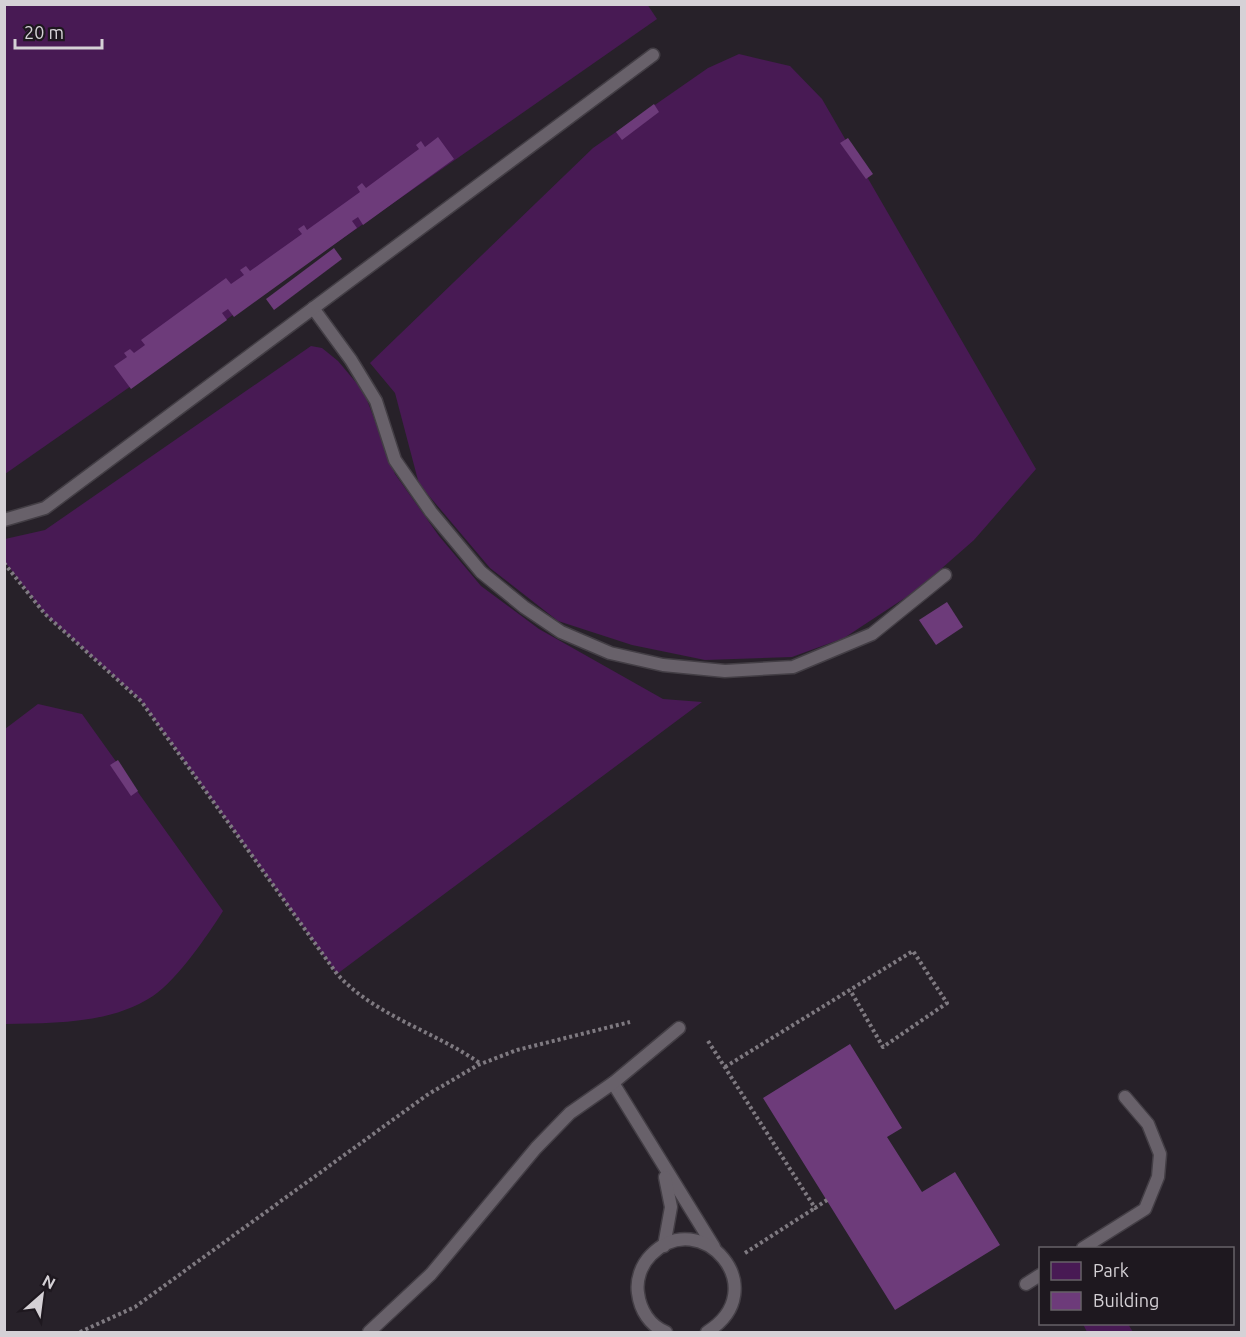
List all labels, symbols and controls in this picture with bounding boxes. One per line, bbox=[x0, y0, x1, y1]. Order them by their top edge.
scale bar bbox=[15, 12, 102, 50]
text: 20 m bbox=[24, 22, 64, 42]
legend bbox=[1039, 1247, 1234, 1325]
text: Park bbox=[1093, 1260, 1129, 1280]
north arrow bbox=[12, 1265, 72, 1325]
text: N bbox=[40, 1271, 59, 1293]
text: Building bbox=[1093, 1290, 1159, 1310]

